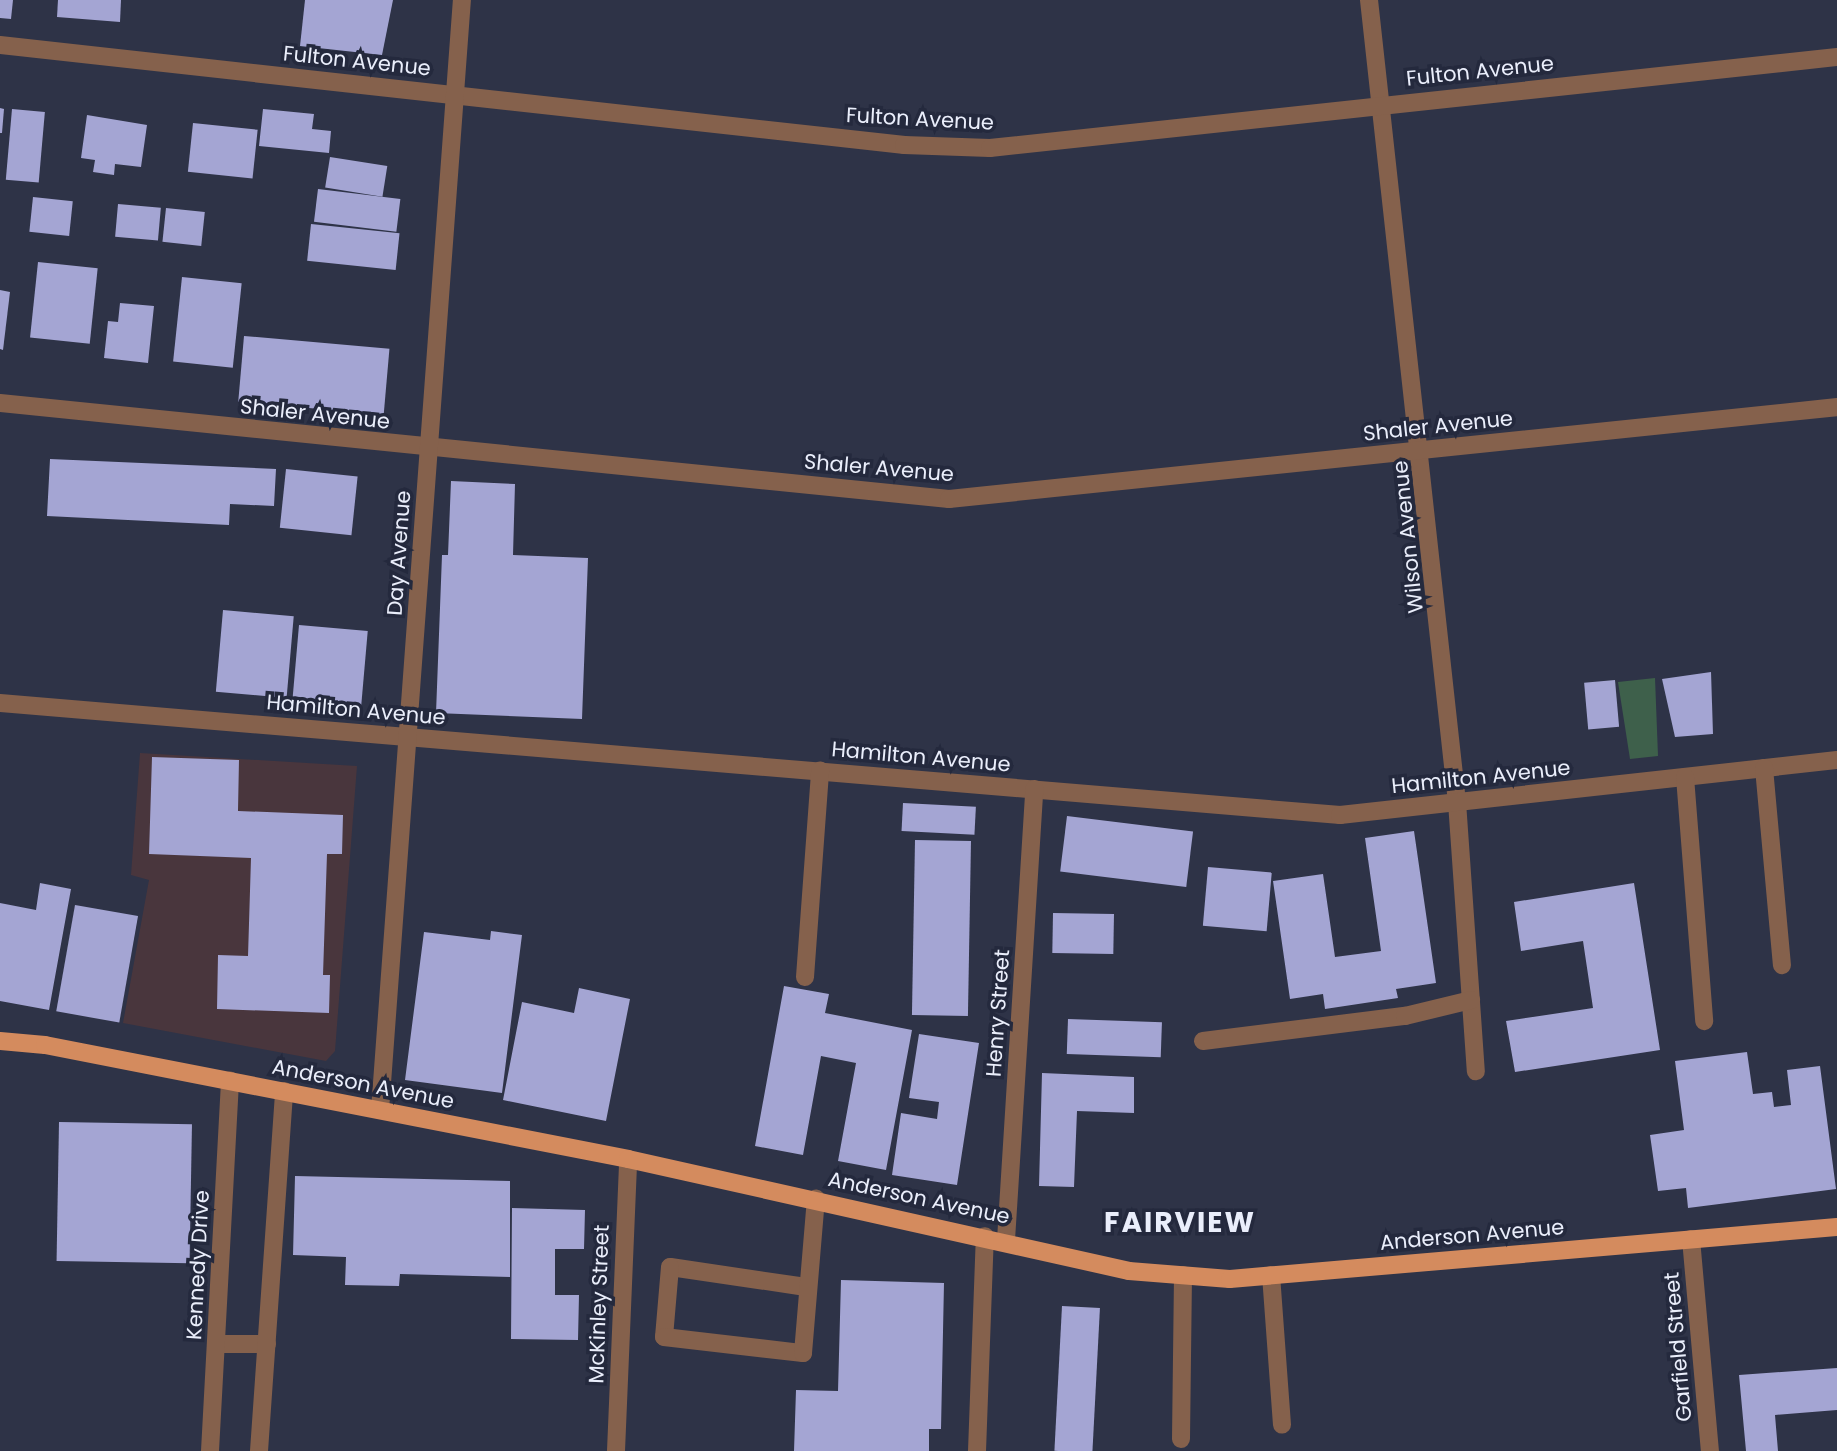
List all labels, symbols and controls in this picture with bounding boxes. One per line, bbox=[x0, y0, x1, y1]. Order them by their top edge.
street label: Fulton Avenue bbox=[282, 41, 432, 81]
street label: Fulton Avenue bbox=[1405, 51, 1555, 91]
street label: Fulton Avenue bbox=[845, 103, 995, 135]
street label: Shaler Avenue bbox=[239, 394, 391, 434]
street label: Shaler Avenue bbox=[1362, 406, 1514, 446]
street label: Shaler Avenue bbox=[803, 449, 955, 487]
street label: Wilson Avenue bbox=[1387, 460, 1429, 614]
street label: Day Avenue bbox=[382, 490, 416, 616]
street label: Hamilton Avenue bbox=[265, 690, 447, 730]
street label: Hamilton Avenue bbox=[830, 737, 1012, 777]
street label: Hamilton Avenue bbox=[1390, 755, 1572, 799]
street label: Henry Street bbox=[981, 948, 1015, 1078]
street label: Anderson Avenue bbox=[270, 1054, 456, 1114]
street label: Anderson Avenue bbox=[826, 1166, 1012, 1230]
street label: Kennedy Drive bbox=[181, 1190, 215, 1340]
district label: FAIRVIEW bbox=[1105, 1206, 1255, 1240]
street label: Anderson Avenue bbox=[1379, 1214, 1565, 1256]
street label: McKinley Street bbox=[584, 1224, 614, 1384]
street label: Garfield Street bbox=[1659, 1271, 1697, 1423]

